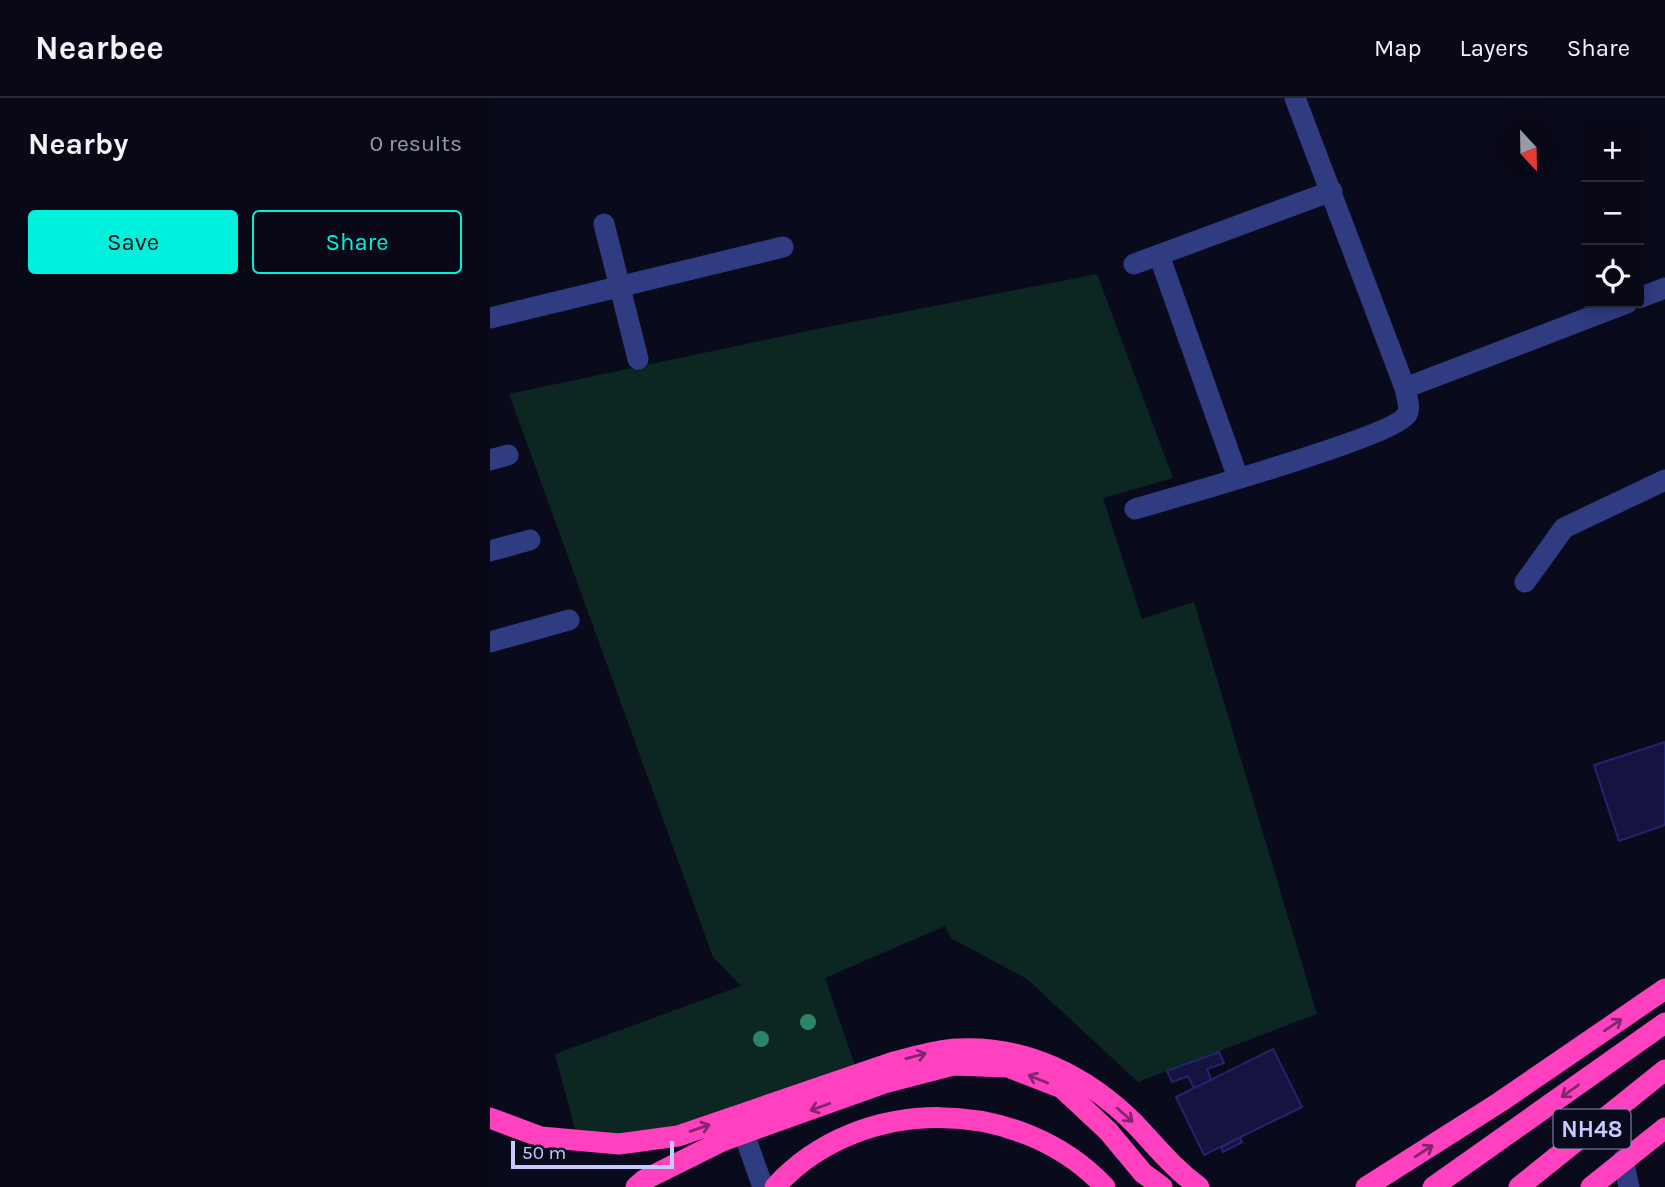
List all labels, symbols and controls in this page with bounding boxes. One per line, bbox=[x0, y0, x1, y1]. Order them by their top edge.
text: Nearbee bbox=[35, 29, 164, 67]
text: Map bbox=[1374, 34, 1422, 62]
text: Layers bbox=[1460, 34, 1529, 62]
text: Share bbox=[1567, 34, 1630, 62]
north arrow bbox=[1497, 119, 1560, 182]
map controls bbox=[1581, 119, 1644, 308]
button: + bbox=[1581, 119, 1644, 182]
text: Nearby bbox=[28, 126, 128, 162]
text: 0 results bbox=[370, 130, 462, 157]
button: − bbox=[1581, 182, 1644, 245]
button: Save bbox=[28, 210, 238, 274]
button: Share bbox=[252, 210, 462, 274]
button: locate bbox=[1581, 245, 1644, 308]
one-way arrow bbox=[1603, 1018, 1622, 1032]
one-way arrow bbox=[904, 1049, 926, 1062]
one-way arrow bbox=[1028, 1072, 1050, 1085]
one-way arrow bbox=[1561, 1084, 1580, 1098]
one-way arrow bbox=[810, 1101, 832, 1114]
one-way arrow bbox=[1115, 1107, 1133, 1123]
road number: NH48 bbox=[1554, 1110, 1630, 1148]
one-way arrow bbox=[688, 1121, 710, 1133]
scale bar bbox=[511, 1138, 674, 1170]
text: 50 m bbox=[522, 1142, 566, 1164]
one-way arrow bbox=[1413, 1144, 1433, 1158]

